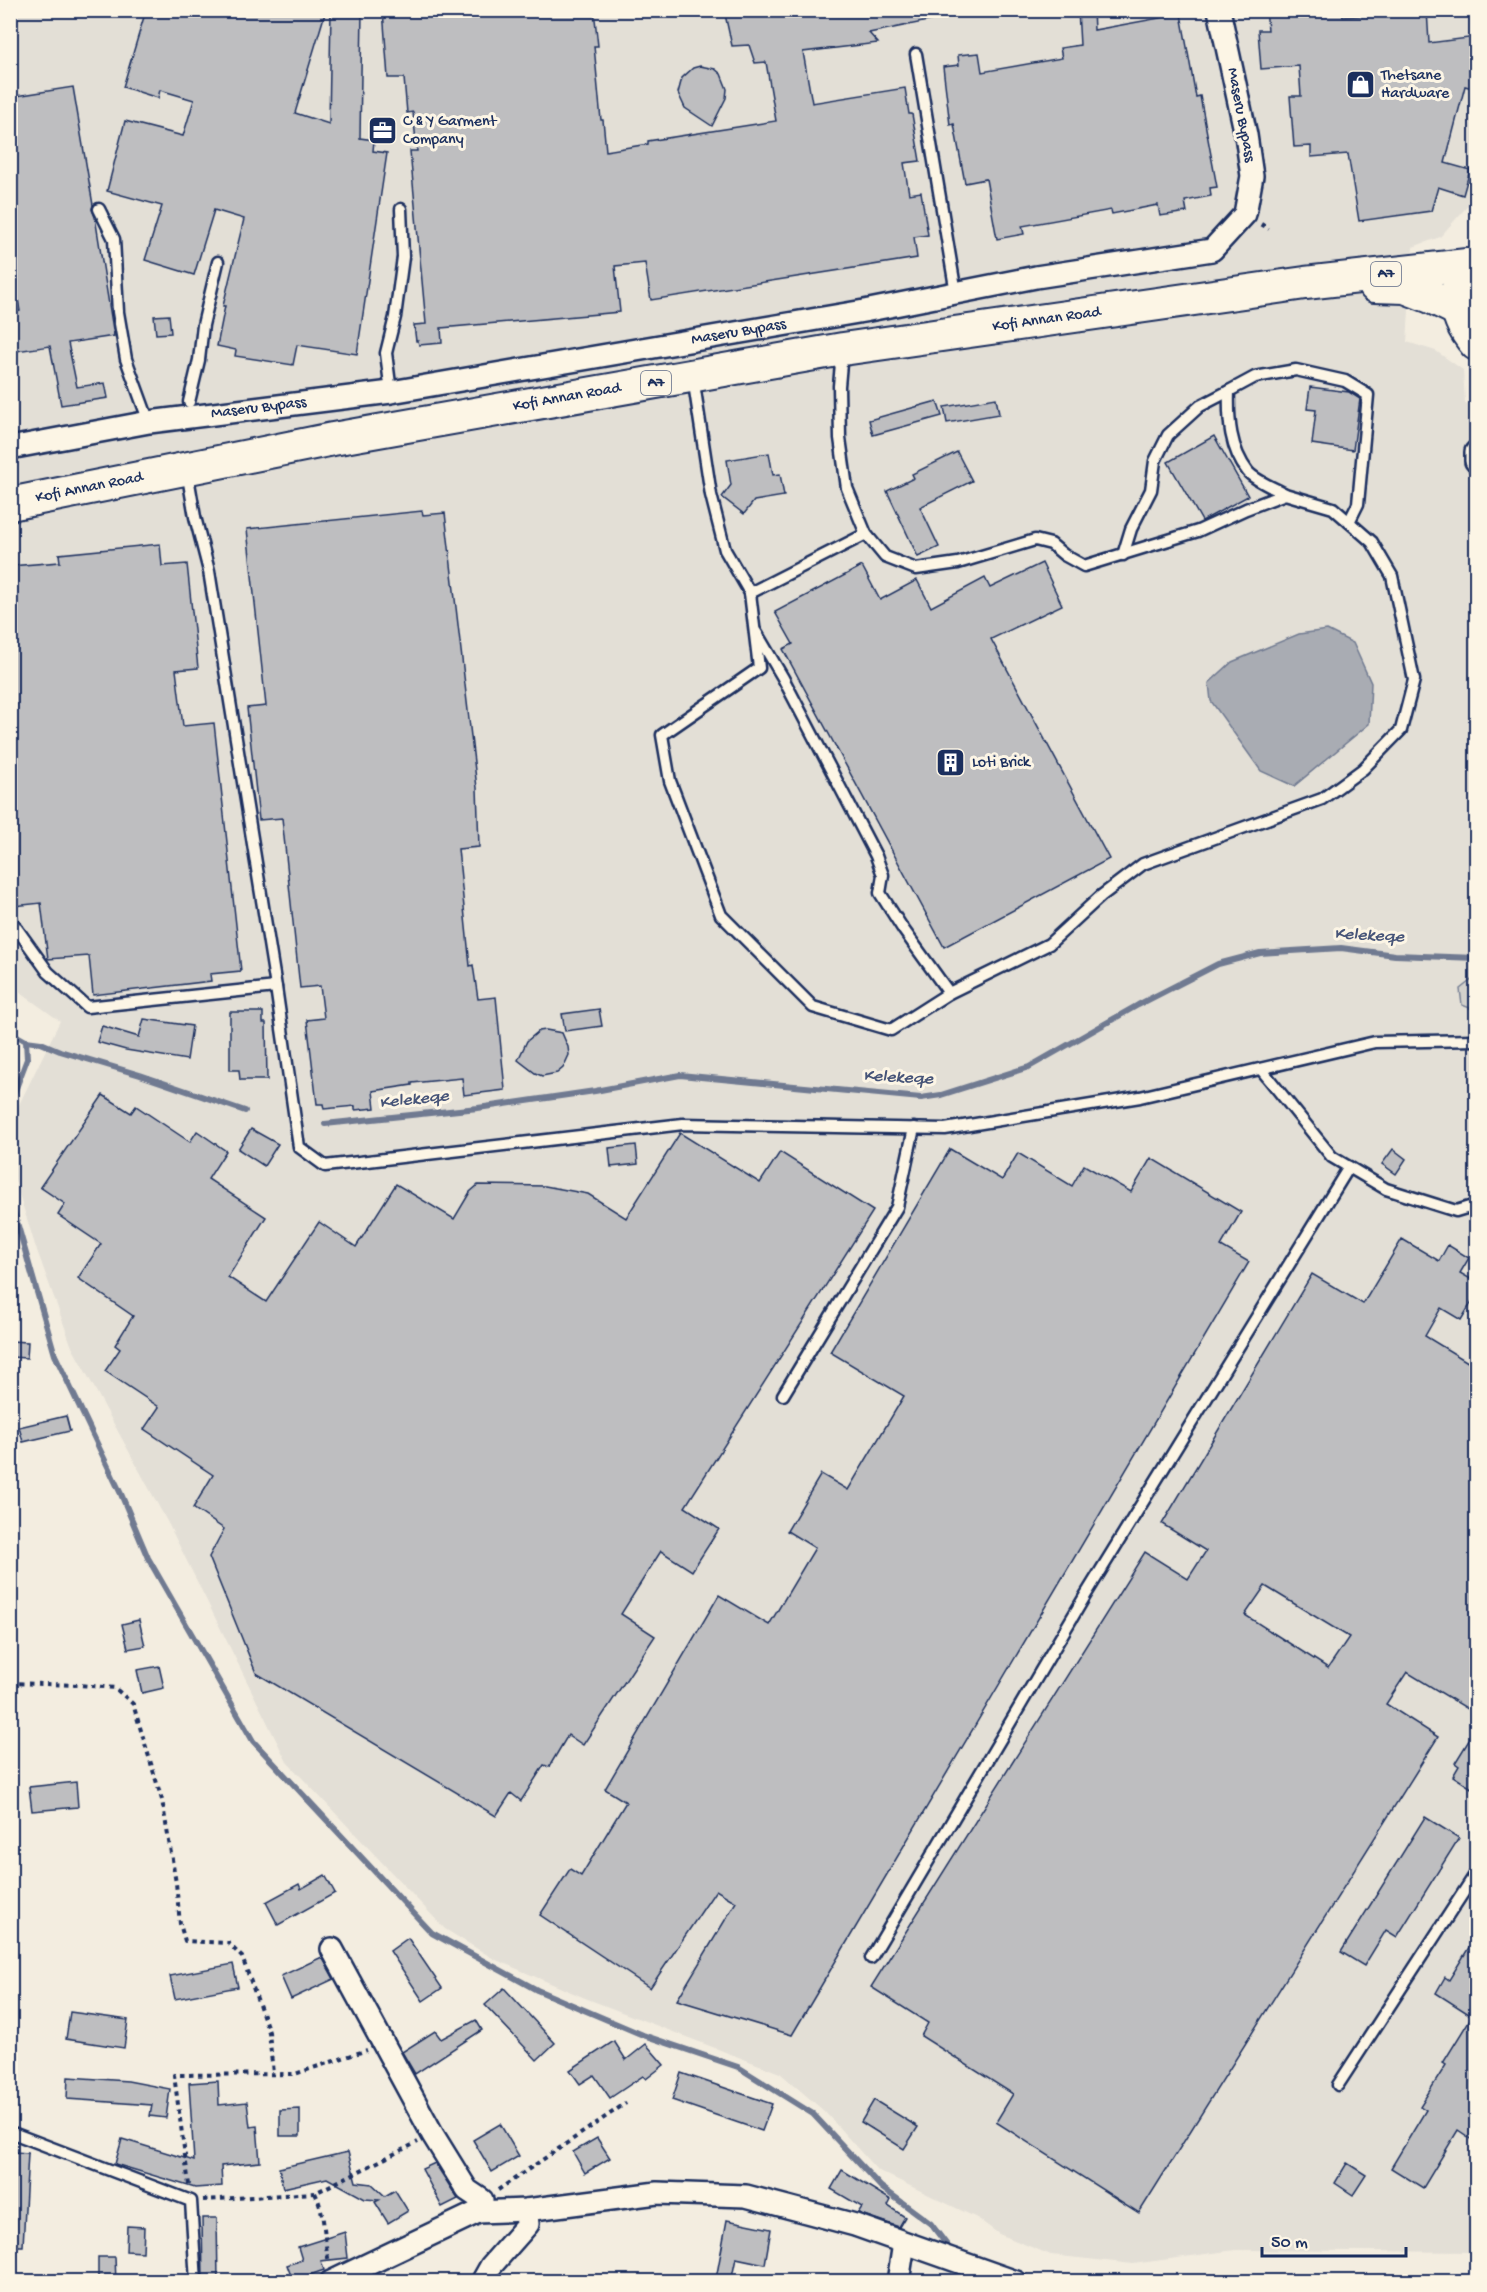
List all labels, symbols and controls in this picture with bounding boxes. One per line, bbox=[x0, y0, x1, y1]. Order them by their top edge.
street label: Maseru Bypass bbox=[1222, 66, 1259, 165]
place label: Thetsane Hardware bbox=[1380, 67, 1450, 104]
shop icon: Thetsane Hardware bbox=[1344, 69, 1376, 101]
place label: C & Y Garment Company bbox=[403, 113, 498, 150]
office icon: C & Y Garment Company bbox=[366, 115, 398, 147]
road number: A7 bbox=[1371, 262, 1401, 286]
street label: Kofi Annan Road bbox=[991, 303, 1104, 337]
street label: Maseru Bypass bbox=[690, 315, 789, 350]
road number: A7 bbox=[641, 371, 671, 395]
street label: Kofi Annan Road bbox=[511, 379, 624, 417]
street label: Maseru Bypass bbox=[210, 393, 309, 424]
street label: Kofi Annan Road bbox=[34, 468, 146, 508]
building icon: Loti Brick bbox=[935, 747, 967, 779]
place label: Loti Brick bbox=[972, 754, 1032, 773]
water label: Kelekeqe bbox=[1334, 924, 1405, 948]
water label: Kelekeqe bbox=[863, 1066, 934, 1090]
water label: Kelekeqe bbox=[378, 1086, 451, 1114]
scale bar bbox=[1262, 2220, 1406, 2258]
text: 50 m bbox=[1271, 2233, 1308, 2254]

